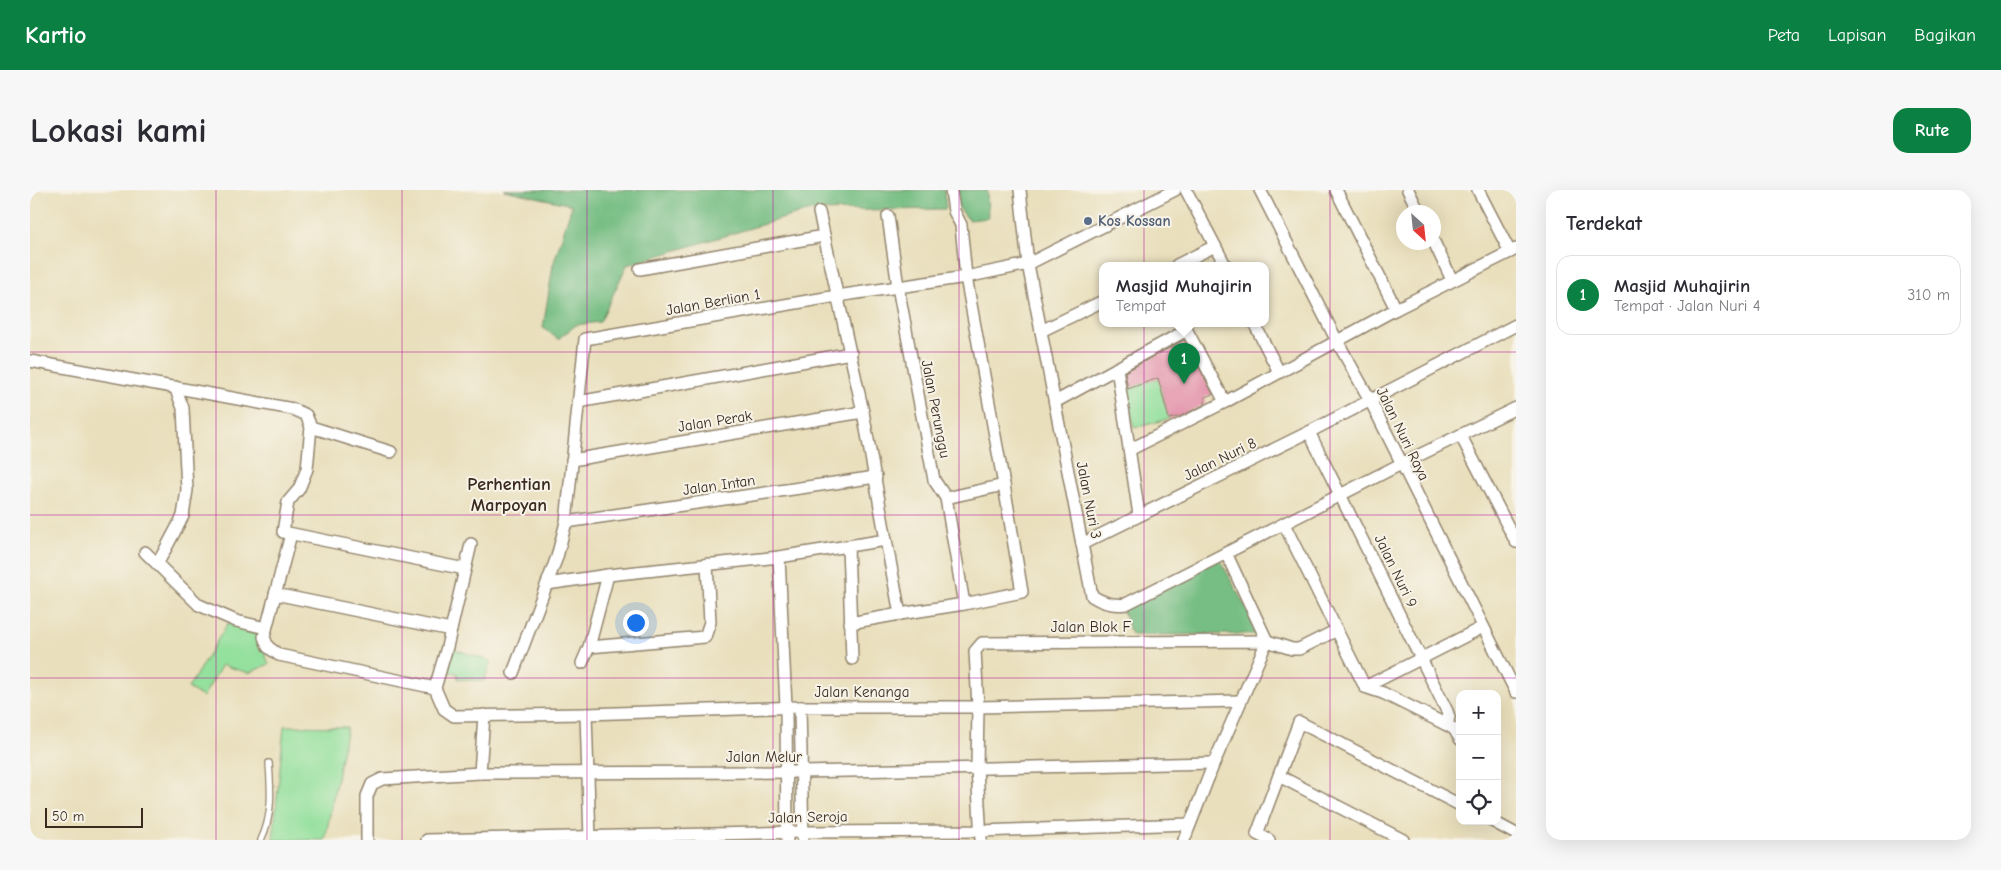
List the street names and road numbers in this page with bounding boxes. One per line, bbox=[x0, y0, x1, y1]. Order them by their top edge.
street label: Jalan Berlian 1 bbox=[664, 285, 762, 319]
street label: Jalan Perunggu bbox=[918, 358, 954, 460]
street label: Jalan Nuri Raya bbox=[1373, 384, 1433, 484]
street label: Jalan Perak bbox=[677, 406, 754, 436]
street label: Jalan Nuri 8 bbox=[1181, 434, 1259, 484]
street label: Jalan Nuri 3 bbox=[1073, 460, 1105, 540]
street label: Jalan Intan bbox=[682, 471, 756, 499]
street label: Jalan Nuri 9 bbox=[1371, 532, 1421, 610]
street label: Jalan Blok F bbox=[1051, 618, 1132, 636]
street label: Jalan Kenanga bbox=[815, 683, 909, 701]
street label: Jalan Melur bbox=[726, 748, 802, 766]
street label: Jalan Seroja bbox=[768, 807, 848, 827]

